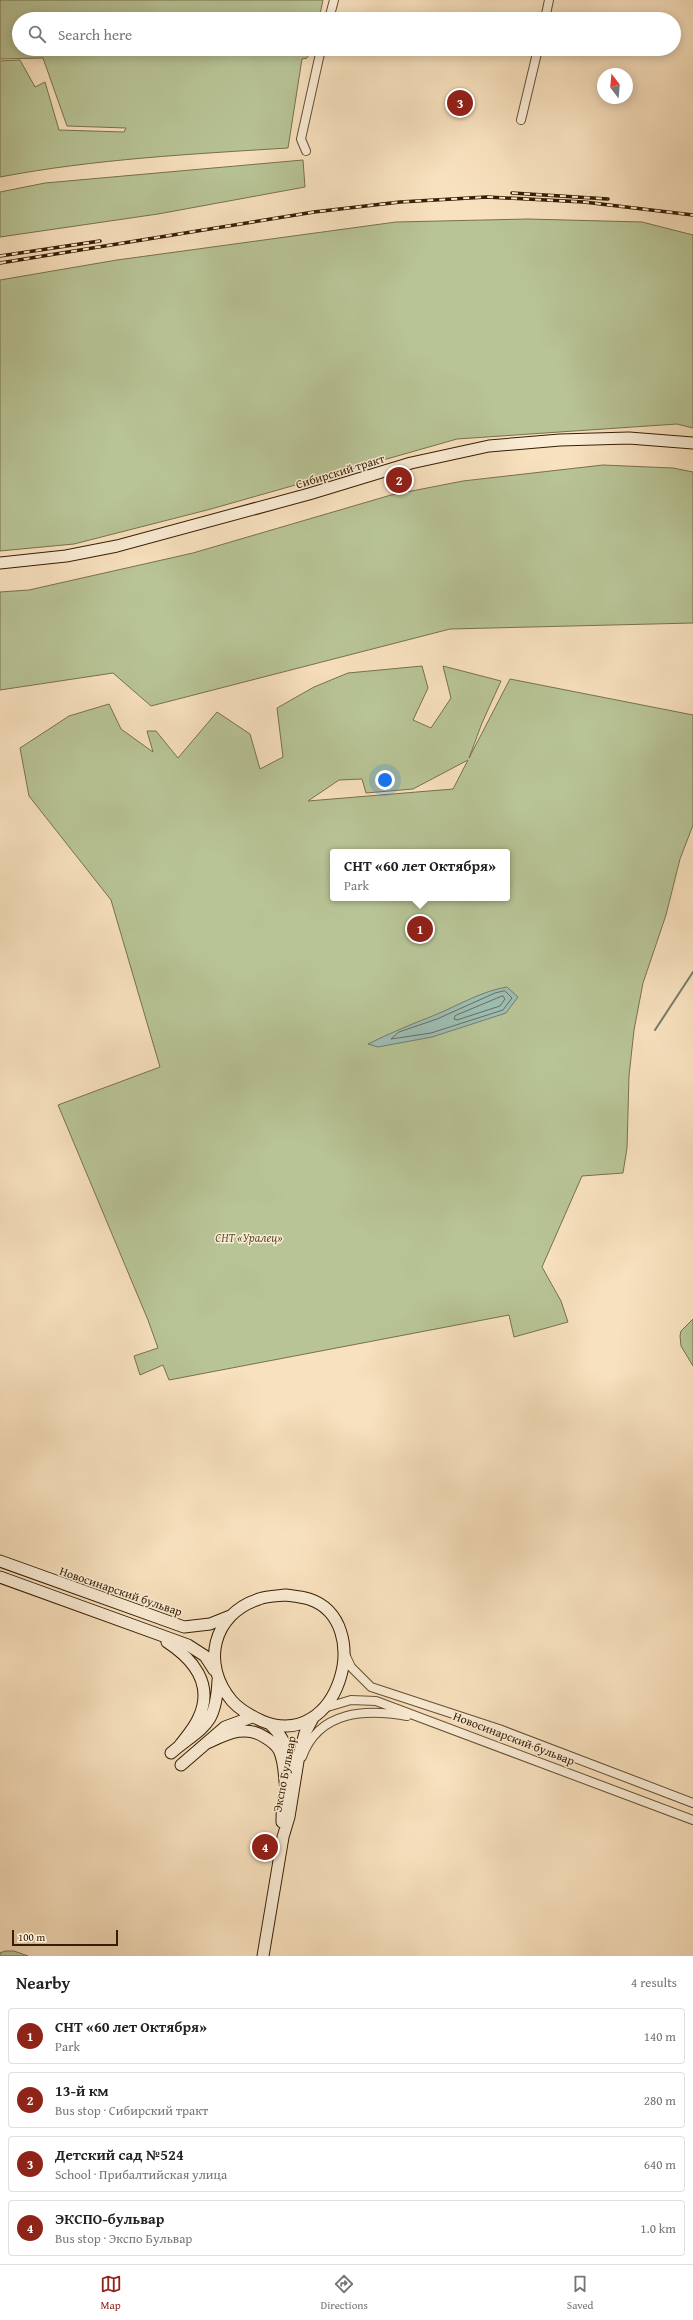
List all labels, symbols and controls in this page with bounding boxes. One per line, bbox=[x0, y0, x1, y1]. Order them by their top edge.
search box bbox=[12, 12, 681, 56]
icon: search bbox=[26, 23, 48, 45]
text: Search here bbox=[58, 24, 132, 45]
north arrow bbox=[597, 68, 633, 104]
pin: 3 bbox=[447, 88, 473, 118]
street label: Сибирский тракт bbox=[294, 449, 387, 493]
pin: 2 bbox=[386, 465, 412, 495]
your location bbox=[375, 770, 395, 790]
popup bbox=[330, 849, 510, 901]
text: СНТ «60 лет Октября» bbox=[344, 855, 496, 876]
text: Park bbox=[344, 876, 369, 895]
pin: 1 bbox=[407, 914, 433, 944]
park label: СНТ «Уралец» bbox=[215, 1229, 283, 1246]
street label: Новосинарский бульвар bbox=[57, 1562, 185, 1620]
street label: Новосинарский бульвар bbox=[451, 1707, 578, 1769]
street label: Экспо Бульвар bbox=[268, 1734, 300, 1814]
pin: 4 bbox=[252, 1832, 278, 1862]
scale bar bbox=[12, 1928, 118, 1947]
text: 100 m bbox=[18, 1929, 45, 1945]
text: Nearby bbox=[16, 1970, 70, 1995]
text: 4 results bbox=[631, 1973, 677, 1992]
text: СНТ «60 лет Октября» bbox=[55, 2016, 207, 2037]
text: 1 bbox=[27, 2027, 33, 2046]
text: 140 m bbox=[644, 2027, 676, 2046]
text: Park bbox=[55, 2037, 80, 2056]
text: 13-й км bbox=[55, 2080, 109, 2101]
text: 2 bbox=[27, 2091, 33, 2110]
text: 280 m bbox=[644, 2091, 676, 2110]
text: Bus stop · Сибирский тракт bbox=[55, 2101, 208, 2120]
text: Детский сад №524 bbox=[55, 2144, 184, 2165]
text: 3 bbox=[27, 2155, 33, 2174]
text: 640 m bbox=[644, 2155, 676, 2174]
text: School · Прибалтийская улица bbox=[55, 2165, 227, 2184]
text: ЭКСПО-бульвар bbox=[55, 2208, 164, 2229]
text: 4 bbox=[27, 2219, 33, 2238]
text: 1.0 km bbox=[640, 2219, 676, 2238]
text: Bus stop · Экспо Бульвар bbox=[55, 2229, 192, 2248]
tab: Map bbox=[100, 2273, 122, 2313]
tab: Directions bbox=[321, 2273, 368, 2313]
tab: Saved bbox=[567, 2273, 593, 2313]

